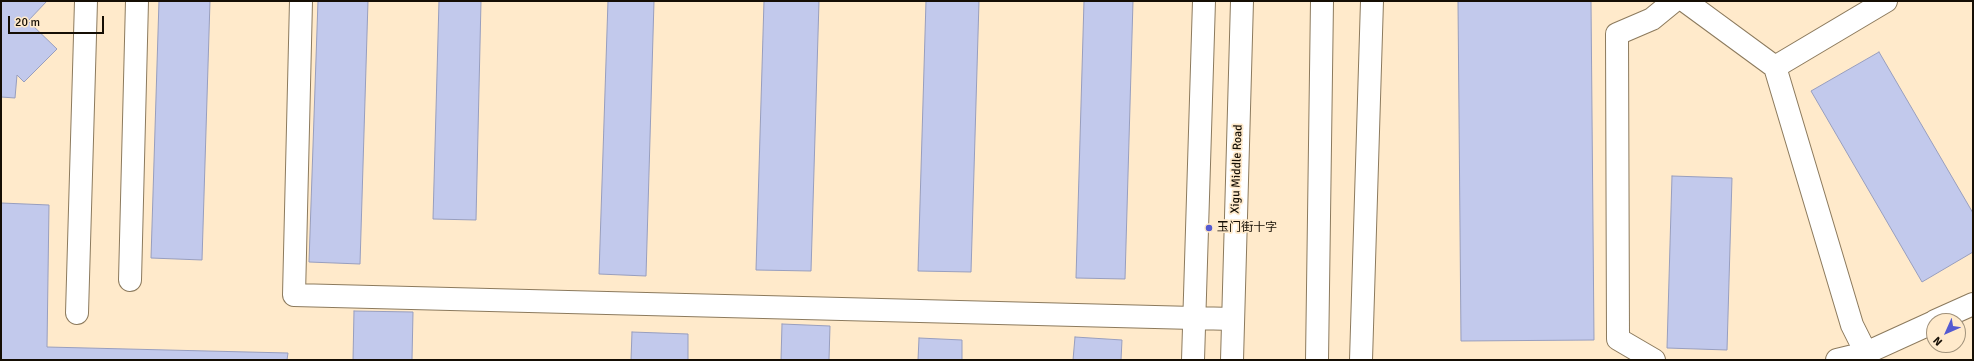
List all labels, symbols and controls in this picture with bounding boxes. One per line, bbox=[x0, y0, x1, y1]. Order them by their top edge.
scale bar bbox=[10, 8, 106, 34]
text: 20 m bbox=[15, 15, 40, 30]
street label: Xigu Middle Road bbox=[1228, 124, 1246, 214]
place label: 玉门街十字 bbox=[1217, 221, 1277, 235]
marker: 玉门街十字 bbox=[1204, 223, 1214, 233]
north arrow bbox=[1926, 313, 1966, 353]
text: N bbox=[1931, 334, 1945, 348]

